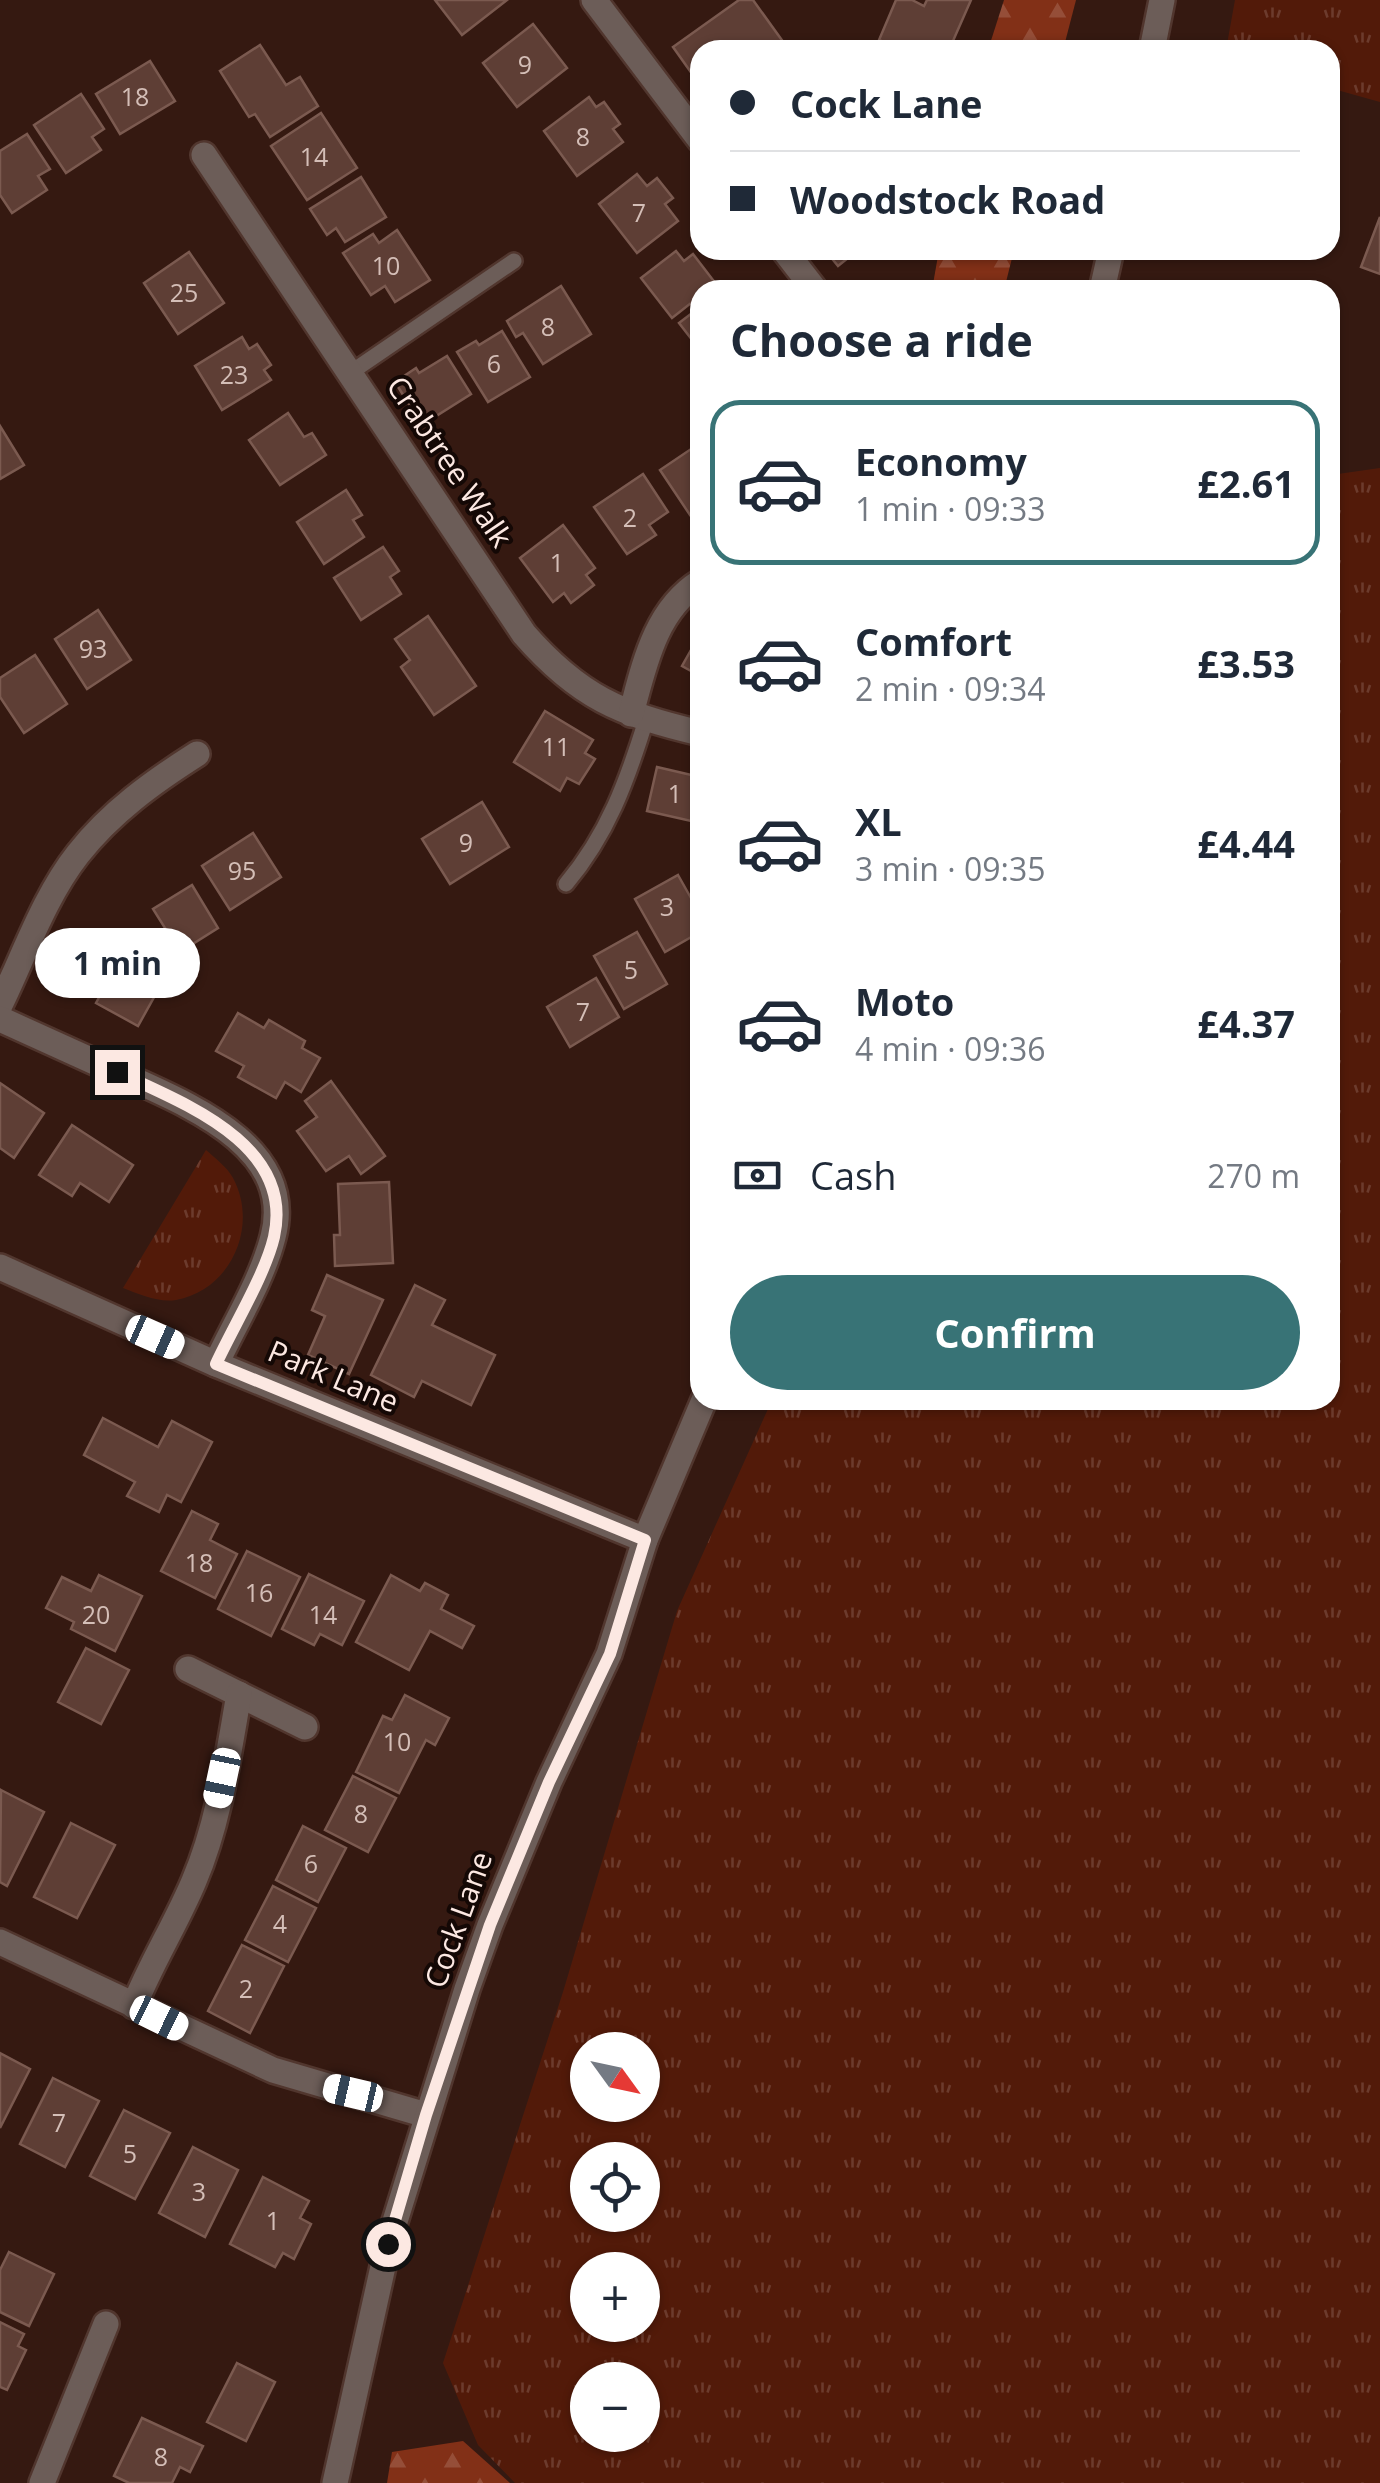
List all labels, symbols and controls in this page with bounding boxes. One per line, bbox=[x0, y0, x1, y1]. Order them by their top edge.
house number: 9 bbox=[518, 47, 532, 81]
text: Cock Lane bbox=[790, 77, 983, 129]
house number: 18 bbox=[121, 79, 149, 113]
house number: 8 bbox=[576, 119, 590, 153]
house number: 14 bbox=[300, 139, 328, 173]
text: Woodstock Road bbox=[790, 173, 1105, 225]
house number: 7 bbox=[632, 195, 646, 229]
house number: 10 bbox=[372, 248, 400, 282]
house number: 25 bbox=[170, 275, 198, 309]
house number: 8 bbox=[541, 309, 555, 343]
text: Choose a ride bbox=[730, 309, 1033, 370]
house number: 6 bbox=[487, 346, 501, 380]
house number: 23 bbox=[220, 357, 248, 391]
street label: Crabtree Walk bbox=[378, 367, 523, 555]
text: Economy bbox=[855, 435, 1027, 487]
icon: car bbox=[735, 438, 825, 528]
text: £2.61 bbox=[1197, 457, 1295, 509]
text: 1 min · 09:33 bbox=[855, 487, 1046, 530]
house number: 2 bbox=[623, 500, 637, 534]
house number: 1 bbox=[550, 545, 564, 579]
text: Comfort bbox=[855, 615, 1012, 667]
icon: car bbox=[735, 618, 825, 708]
house number: 93 bbox=[79, 631, 107, 665]
text: £3.53 bbox=[1197, 637, 1295, 689]
text: 2 min · 09:34 bbox=[855, 667, 1046, 710]
house number: 11 bbox=[542, 729, 570, 763]
house number: 1 bbox=[668, 776, 682, 810]
text: XL bbox=[855, 795, 902, 847]
icon: car bbox=[735, 798, 825, 888]
text: £4.44 bbox=[1197, 817, 1295, 869]
house number: 9 bbox=[459, 825, 473, 859]
text: 3 min · 09:35 bbox=[855, 847, 1046, 890]
house number: 95 bbox=[228, 853, 256, 887]
house number: 3 bbox=[660, 889, 674, 923]
callout: 1 min bbox=[34, 927, 200, 997]
text: 1 min bbox=[73, 941, 162, 984]
house number: 5 bbox=[624, 952, 638, 986]
text: Moto bbox=[855, 975, 954, 1027]
icon: car bbox=[735, 978, 825, 1068]
house number: 7 bbox=[576, 994, 590, 1028]
text: £4.37 bbox=[1197, 997, 1295, 1049]
text: 4 min · 09:36 bbox=[855, 1027, 1046, 1070]
route end bbox=[95, 1050, 140, 1095]
icon: cash bbox=[730, 1148, 785, 1203]
text: Cash bbox=[810, 1149, 896, 1201]
text: 270 m bbox=[1207, 1154, 1300, 1197]
button: Confirm bbox=[730, 1275, 1300, 1390]
car bbox=[121, 1311, 189, 1363]
street label: Park Lane bbox=[262, 1330, 405, 1421]
house number: 18 bbox=[185, 1545, 213, 1579]
house number: 16 bbox=[245, 1575, 273, 1609]
house number: 20 bbox=[82, 1597, 110, 1631]
house number: 14 bbox=[309, 1597, 337, 1631]
house number: 10 bbox=[383, 1724, 411, 1758]
car bbox=[201, 1746, 243, 1810]
house number: 8 bbox=[354, 1796, 368, 1830]
house number: 6 bbox=[304, 1846, 318, 1880]
street label: Cock Lane bbox=[414, 1846, 501, 1993]
house number: 4 bbox=[273, 1906, 287, 1940]
house number: 2 bbox=[239, 1971, 253, 2005]
car bbox=[125, 1991, 193, 2045]
north arrow bbox=[570, 2032, 660, 2122]
map controls bbox=[570, 2032, 660, 2452]
car bbox=[320, 2072, 386, 2114]
house number: 7 bbox=[52, 2105, 66, 2139]
house number: 5 bbox=[123, 2136, 137, 2170]
button: locate bbox=[570, 2142, 660, 2232]
house number: 3 bbox=[192, 2174, 206, 2208]
house number: 1 bbox=[266, 2203, 280, 2237]
route start bbox=[366, 2222, 411, 2267]
button: + bbox=[570, 2252, 660, 2342]
button: − bbox=[570, 2362, 660, 2452]
house number: 8 bbox=[154, 2439, 168, 2473]

